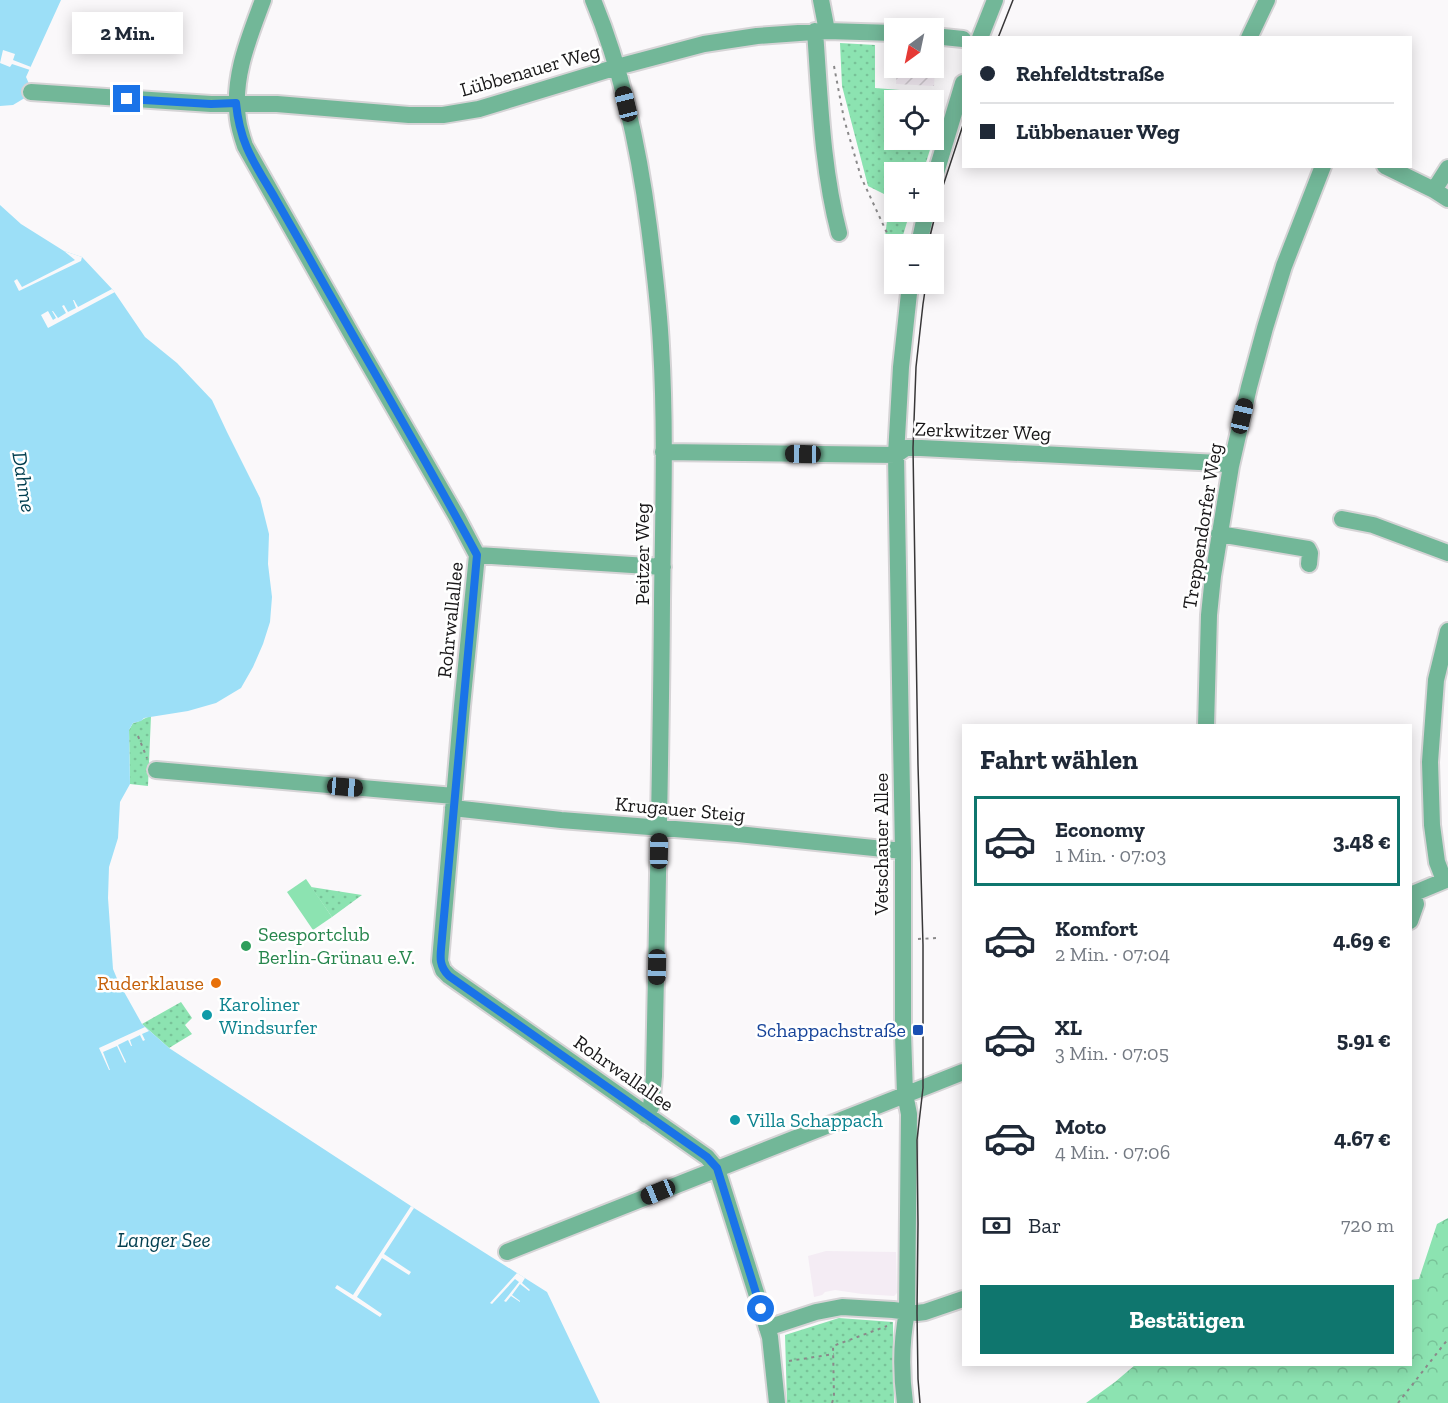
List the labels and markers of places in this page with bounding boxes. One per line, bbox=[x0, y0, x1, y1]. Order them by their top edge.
place label: Seesportclub Berlin-Grünau e.V. bbox=[258, 922, 415, 969]
marker: Seesportclub Berlin-Grünau e.V. bbox=[239, 939, 253, 953]
place label: Ruderklause bbox=[97, 971, 204, 995]
marker: Ruderklause bbox=[209, 976, 223, 990]
place label: Karoliner Windsurfer bbox=[219, 992, 318, 1039]
marker: Karoliner Windsurfer bbox=[200, 1008, 214, 1022]
place label: Schappachstraße bbox=[756, 1018, 906, 1042]
marker: Schappachstraße bbox=[911, 1023, 925, 1037]
place label: Villa Schappach bbox=[746, 1108, 884, 1132]
marker: Villa Schappach bbox=[728, 1113, 742, 1127]

